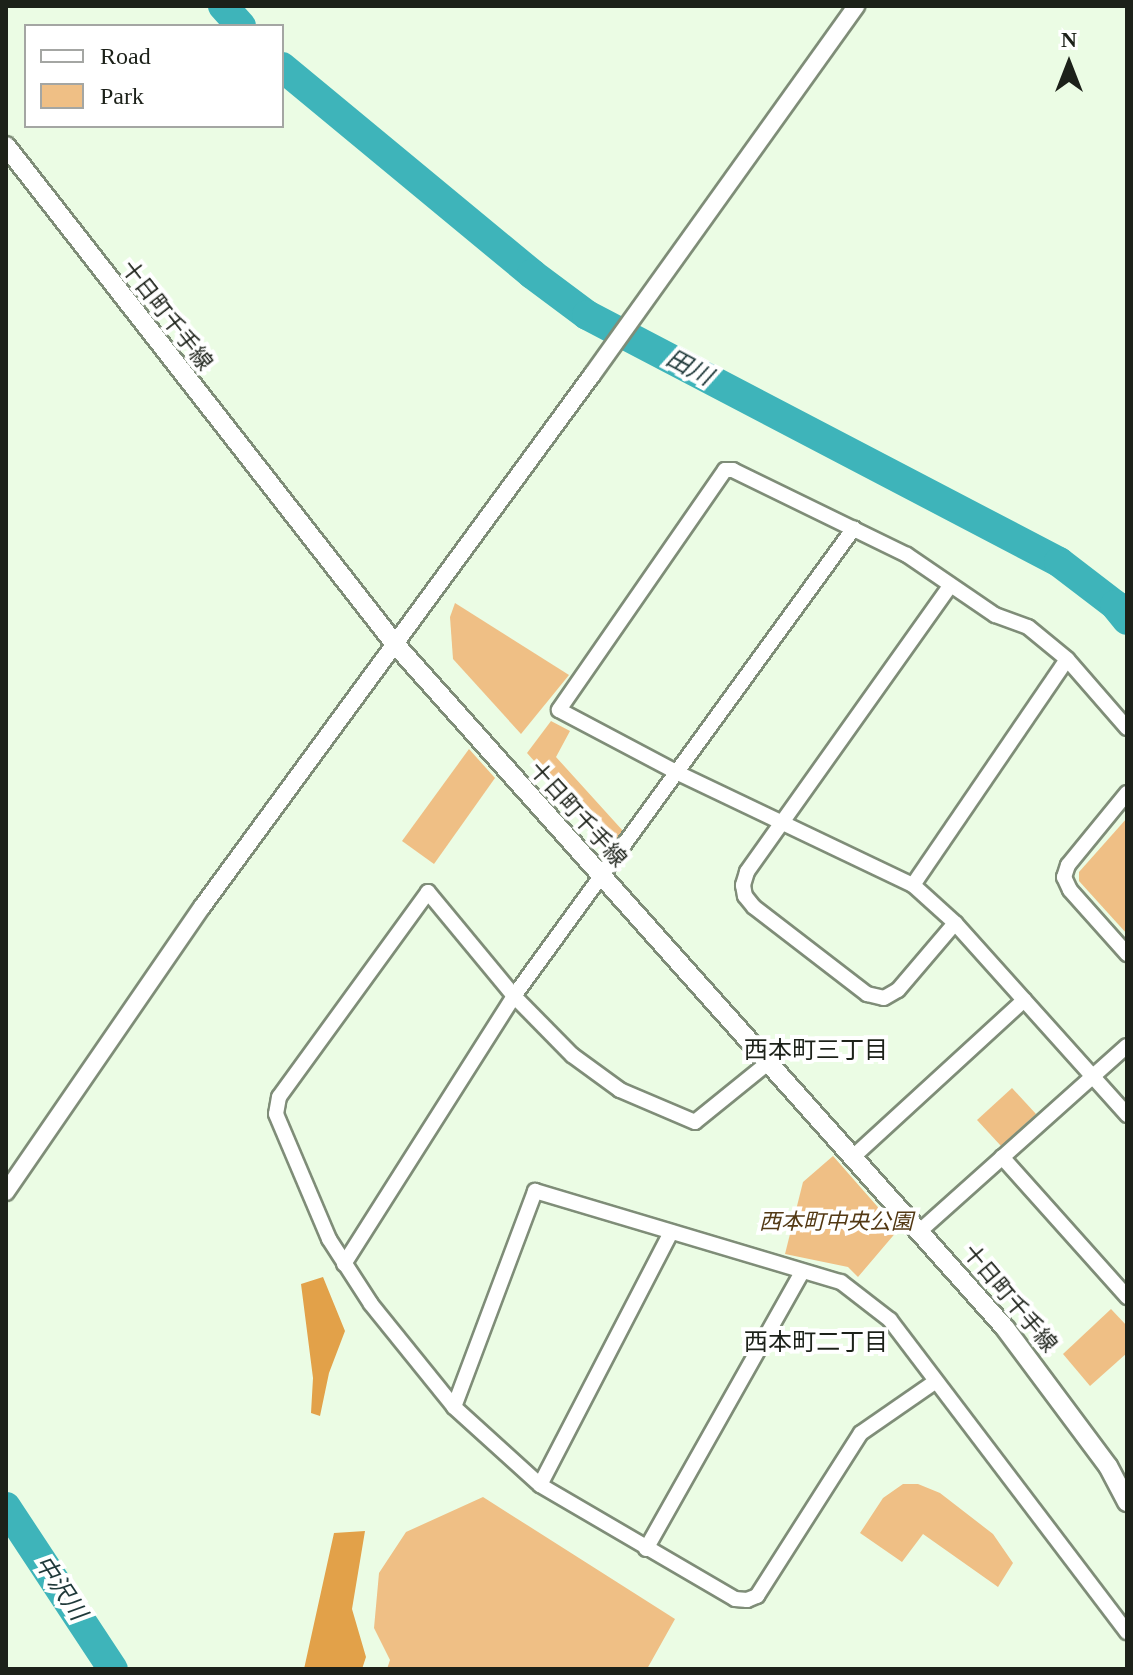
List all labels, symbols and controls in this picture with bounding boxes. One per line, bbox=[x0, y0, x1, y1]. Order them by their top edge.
legend bbox=[24, 24, 284, 128]
north arrow bbox=[1029, 24, 1109, 104]
text: N bbox=[1061, 27, 1077, 52]
text: Road bbox=[100, 43, 151, 69]
text: Park bbox=[100, 83, 144, 109]
street label: 十日町千手線 bbox=[116, 255, 218, 375]
water label: 田川 bbox=[661, 344, 717, 392]
street label: 十日町千手線 bbox=[524, 756, 632, 872]
district label: 西本町三丁目 bbox=[744, 1037, 888, 1065]
park label: 西本町中央公園 bbox=[759, 1209, 913, 1235]
street label: 十日町千手線 bbox=[957, 1239, 1063, 1357]
district label: 西本町二丁目 bbox=[744, 1329, 888, 1357]
water label: 中沢川 bbox=[28, 1550, 92, 1626]

